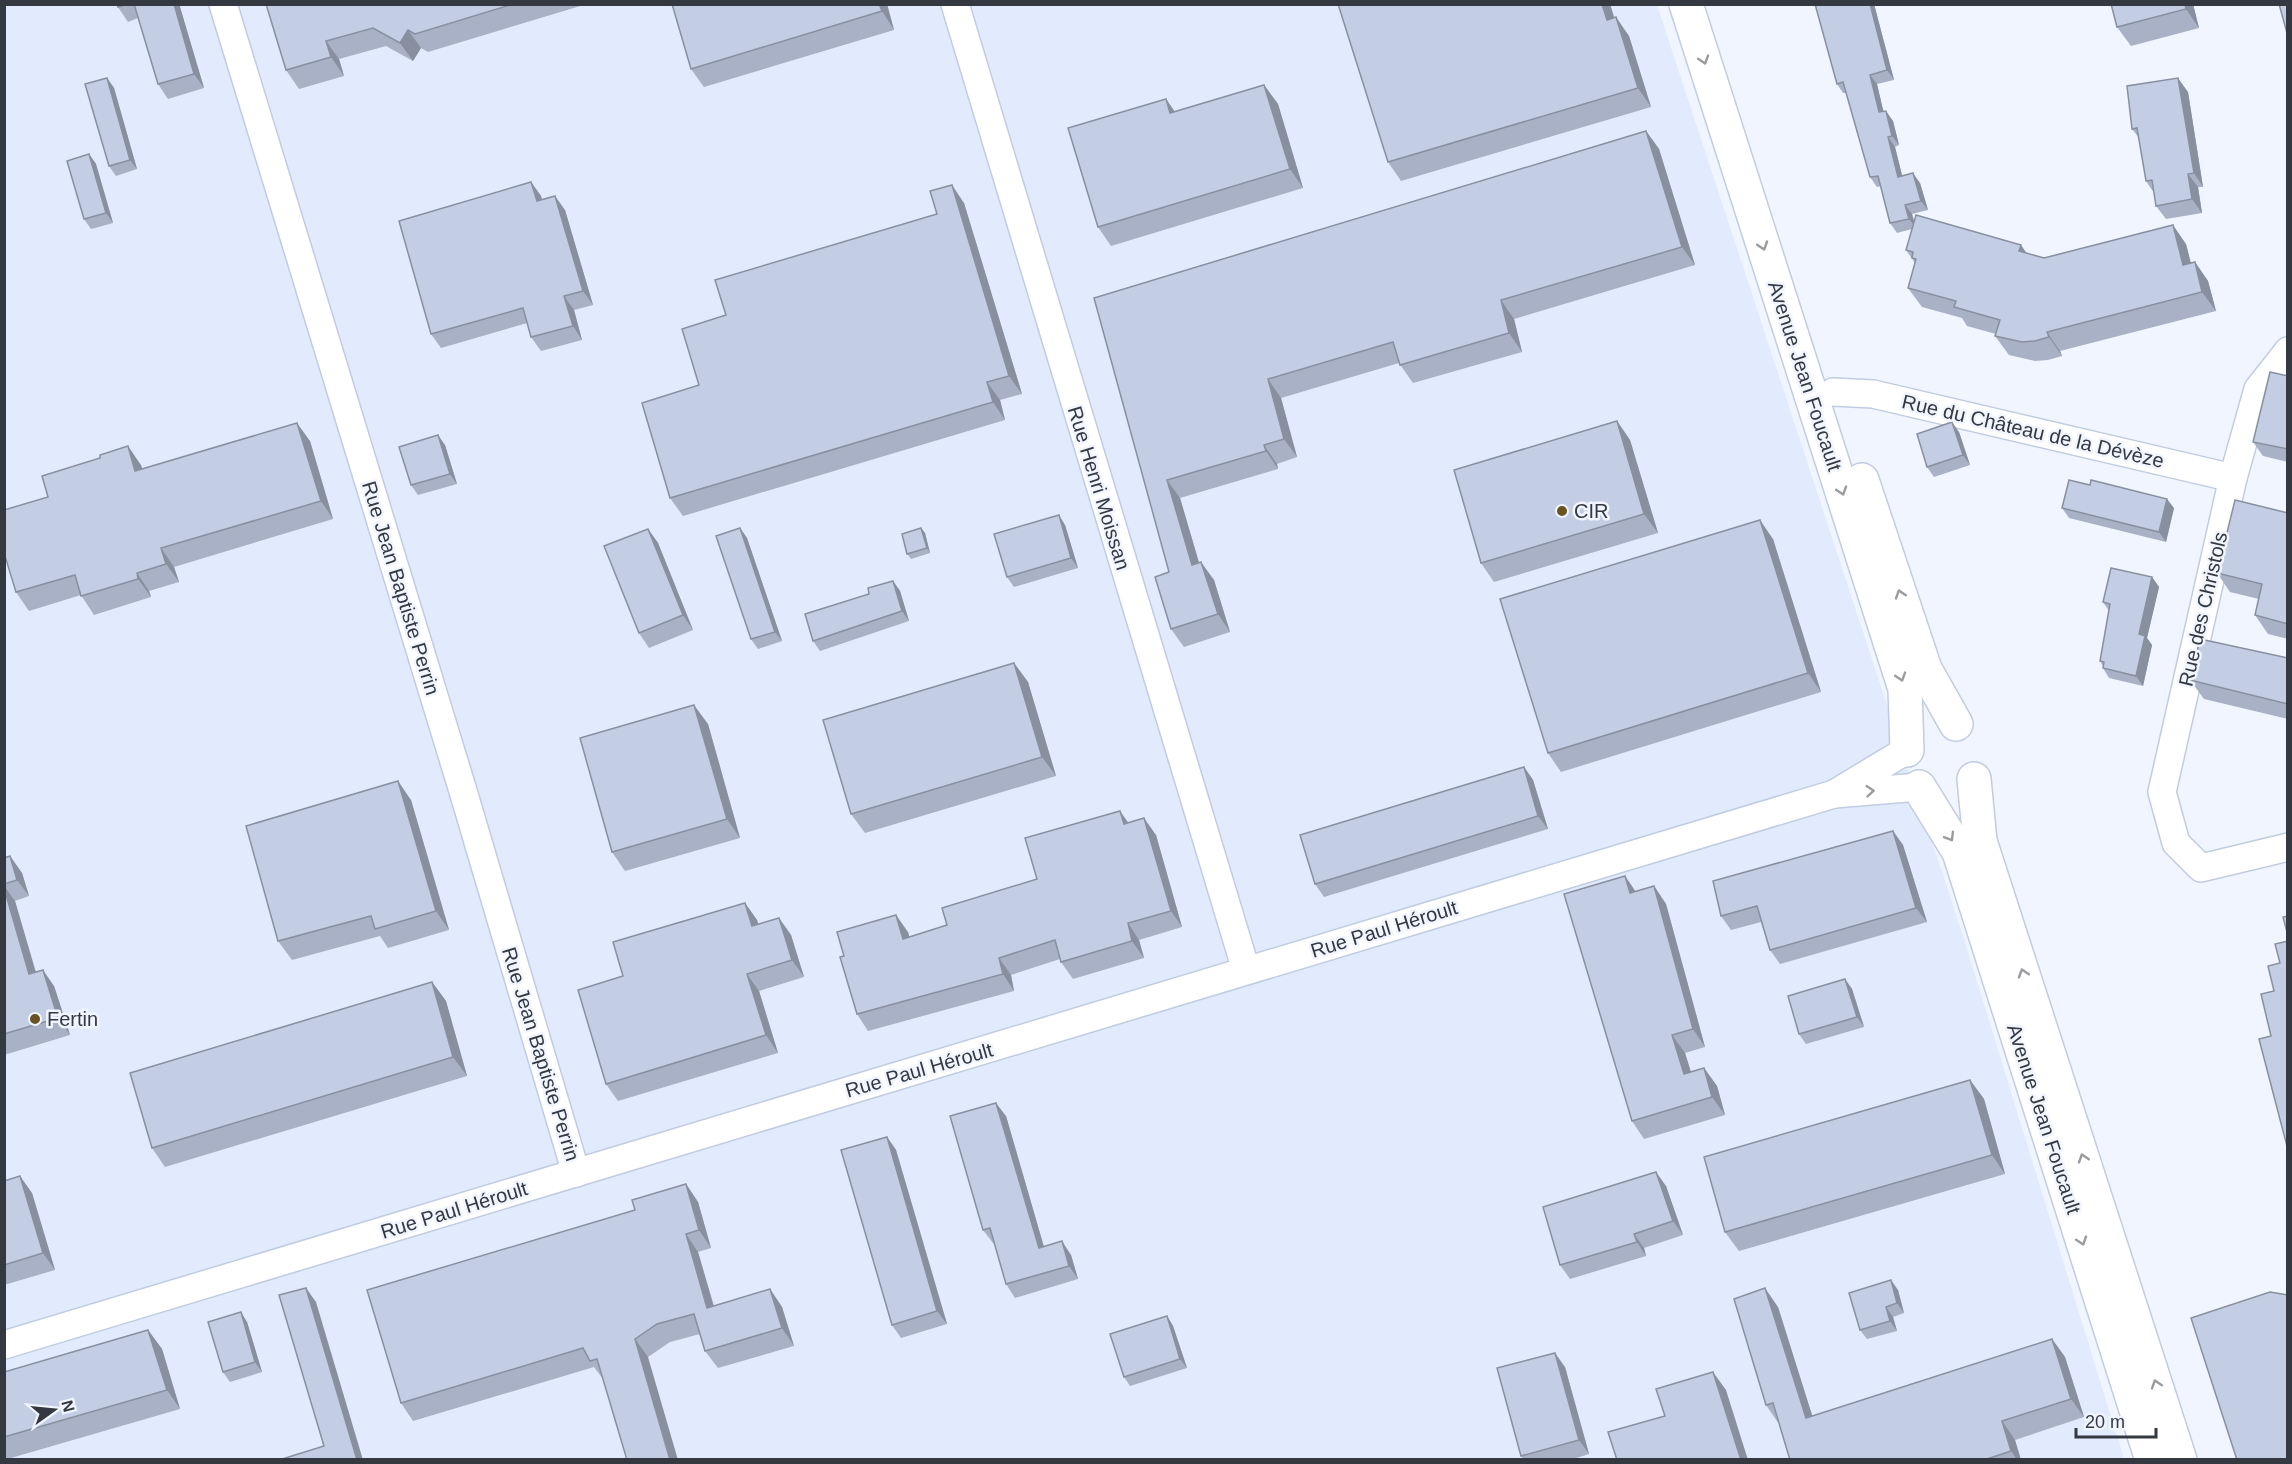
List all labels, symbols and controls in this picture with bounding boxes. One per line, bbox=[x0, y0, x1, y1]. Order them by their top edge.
one-way arrow bbox=[1697, 54, 1709, 65]
one-way arrow bbox=[1756, 240, 1769, 251]
street label: Avenue Jean Foucault bbox=[1764, 278, 1846, 474]
street label: Rue du Château de la Dévèze bbox=[1900, 390, 2166, 472]
street label: Rue Henri Moissan bbox=[1064, 403, 1134, 573]
street label: Rue Jean Baptiste Perrin bbox=[358, 478, 444, 698]
one-way arrow bbox=[1835, 485, 1847, 496]
place label: CIR bbox=[1574, 500, 1608, 522]
marker: CIR bbox=[1555, 504, 1569, 518]
street label: Rue des Christols bbox=[2175, 530, 2231, 688]
one-way arrow bbox=[1894, 589, 1907, 600]
one-way arrow bbox=[1894, 671, 1906, 682]
one-way arrow bbox=[1866, 785, 1875, 798]
one-way arrow bbox=[1942, 831, 1954, 841]
street label: Rue Paul Héroult bbox=[1308, 896, 1460, 962]
street label: Rue Jean Baptiste Perrin bbox=[498, 944, 584, 1164]
one-way arrow bbox=[2018, 968, 2030, 979]
place label: Fertin bbox=[47, 1008, 98, 1030]
marker: Fertin bbox=[28, 1012, 42, 1026]
street label: Avenue Jean Foucault bbox=[2003, 1021, 2085, 1217]
street label: Rue Paul Héroult bbox=[843, 1038, 996, 1102]
one-way arrow bbox=[2078, 1153, 2091, 1164]
street label: Rue Paul Héroult bbox=[378, 1177, 530, 1243]
one-way arrow bbox=[2075, 1235, 2088, 1246]
one-way arrow bbox=[2151, 1379, 2164, 1390]
north arrow bbox=[24, 1380, 84, 1440]
text: N bbox=[58, 1398, 78, 1414]
scale bar bbox=[2076, 1401, 2156, 1439]
text: 20 m bbox=[2085, 1412, 2125, 1432]

